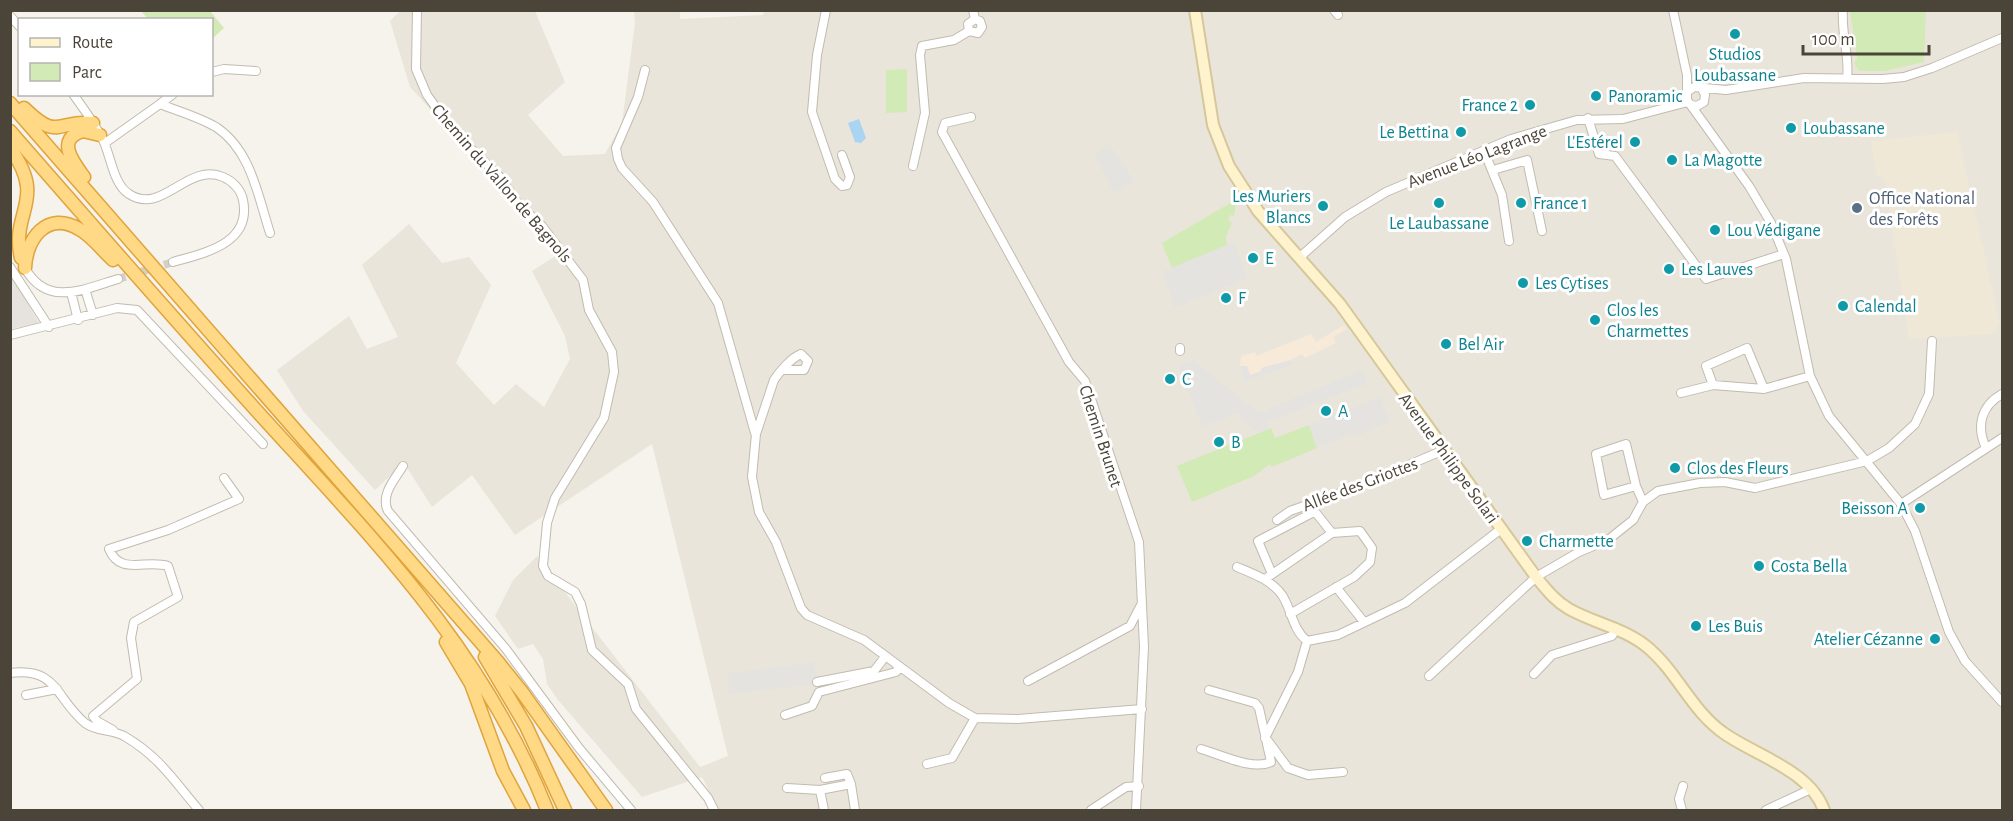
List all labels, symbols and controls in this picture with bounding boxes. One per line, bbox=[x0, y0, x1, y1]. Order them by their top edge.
legend bbox=[18, 18, 213, 96]
scale bar bbox=[1803, 18, 1929, 56]
marker: Studios Loubassane bbox=[1728, 27, 1742, 41]
text: 100 m bbox=[1812, 31, 1855, 49]
text: Route bbox=[72, 34, 113, 52]
place label: Studios Loubassane bbox=[1694, 46, 1776, 85]
text: Parc bbox=[72, 64, 102, 82]
place label: Panoramic bbox=[1608, 88, 1682, 106]
marker: Panoramic bbox=[1589, 89, 1603, 103]
place label: France 2 bbox=[1461, 97, 1518, 115]
marker: France 2 bbox=[1523, 98, 1537, 112]
street label: Chemin du Vallon de Bagnols bbox=[428, 101, 575, 266]
place label: Loubassane bbox=[1803, 120, 1885, 138]
marker: Loubassane bbox=[1784, 121, 1798, 135]
street label: Avenue Léo Lagrange bbox=[1405, 122, 1549, 192]
place label: Le Bettina bbox=[1379, 124, 1449, 142]
marker: Le Bettina bbox=[1454, 125, 1468, 139]
place label: L'Estérel bbox=[1567, 134, 1623, 152]
marker: L'Estérel bbox=[1628, 135, 1642, 149]
place label: La Magotte bbox=[1684, 152, 1762, 170]
marker: La Magotte bbox=[1665, 153, 1679, 167]
place label: Les Muriers Blancs bbox=[1232, 188, 1311, 227]
place label: Office National des Forêts bbox=[1869, 190, 1975, 229]
place label: France 1 bbox=[1533, 195, 1588, 213]
marker: Le Laubassane bbox=[1432, 196, 1446, 210]
marker: France 1 bbox=[1514, 196, 1528, 210]
marker: Les Muriers Blancs bbox=[1316, 199, 1330, 213]
marker: Office National des Forêts bbox=[1850, 201, 1864, 215]
place label: Le Laubassane bbox=[1389, 215, 1489, 233]
place label: Lou Védigane bbox=[1727, 222, 1821, 240]
marker: Lou Védigane bbox=[1708, 223, 1722, 237]
place label: E bbox=[1265, 250, 1274, 268]
marker: E bbox=[1246, 251, 1260, 265]
place label: Les Lauves bbox=[1681, 261, 1753, 279]
marker: Les Lauves bbox=[1662, 262, 1676, 276]
place label: Les Cytises bbox=[1535, 275, 1609, 293]
marker: Les Cytises bbox=[1516, 276, 1530, 290]
place label: F bbox=[1238, 290, 1246, 308]
marker: F bbox=[1219, 291, 1233, 305]
place label: Calendal bbox=[1855, 298, 1917, 316]
marker: Calendal bbox=[1836, 299, 1850, 313]
place label: Clos les Charmettes bbox=[1607, 302, 1689, 341]
marker: Clos les Charmettes bbox=[1588, 313, 1602, 327]
place label: Bel Air bbox=[1458, 336, 1504, 354]
marker: Bel Air bbox=[1439, 337, 1453, 351]
place label: C bbox=[1182, 371, 1191, 389]
marker: C bbox=[1163, 372, 1177, 386]
street label: Chemin Brunet bbox=[1075, 383, 1125, 490]
street label: Avenue Philippe Solari bbox=[1395, 390, 1502, 527]
place label: A bbox=[1338, 403, 1349, 421]
marker: A bbox=[1319, 404, 1333, 418]
place label: B bbox=[1231, 434, 1241, 452]
marker: B bbox=[1212, 435, 1226, 449]
street label: Allée des Griottes bbox=[1300, 455, 1420, 515]
place label: Clos des Fleurs bbox=[1687, 460, 1789, 478]
marker: Clos des Fleurs bbox=[1668, 461, 1682, 475]
place label: Beisson A bbox=[1841, 500, 1909, 518]
marker: Beisson A bbox=[1913, 501, 1927, 515]
place label: Charmette bbox=[1539, 533, 1614, 551]
marker: Charmette bbox=[1520, 534, 1534, 548]
place label: Costa Bella bbox=[1771, 558, 1848, 576]
marker: Costa Bella bbox=[1752, 559, 1766, 573]
place label: Les Buis bbox=[1708, 618, 1763, 636]
marker: Les Buis bbox=[1689, 619, 1703, 633]
place label: Atelier Cézanne bbox=[1814, 631, 1923, 649]
marker: Atelier Cézanne bbox=[1928, 632, 1942, 646]

